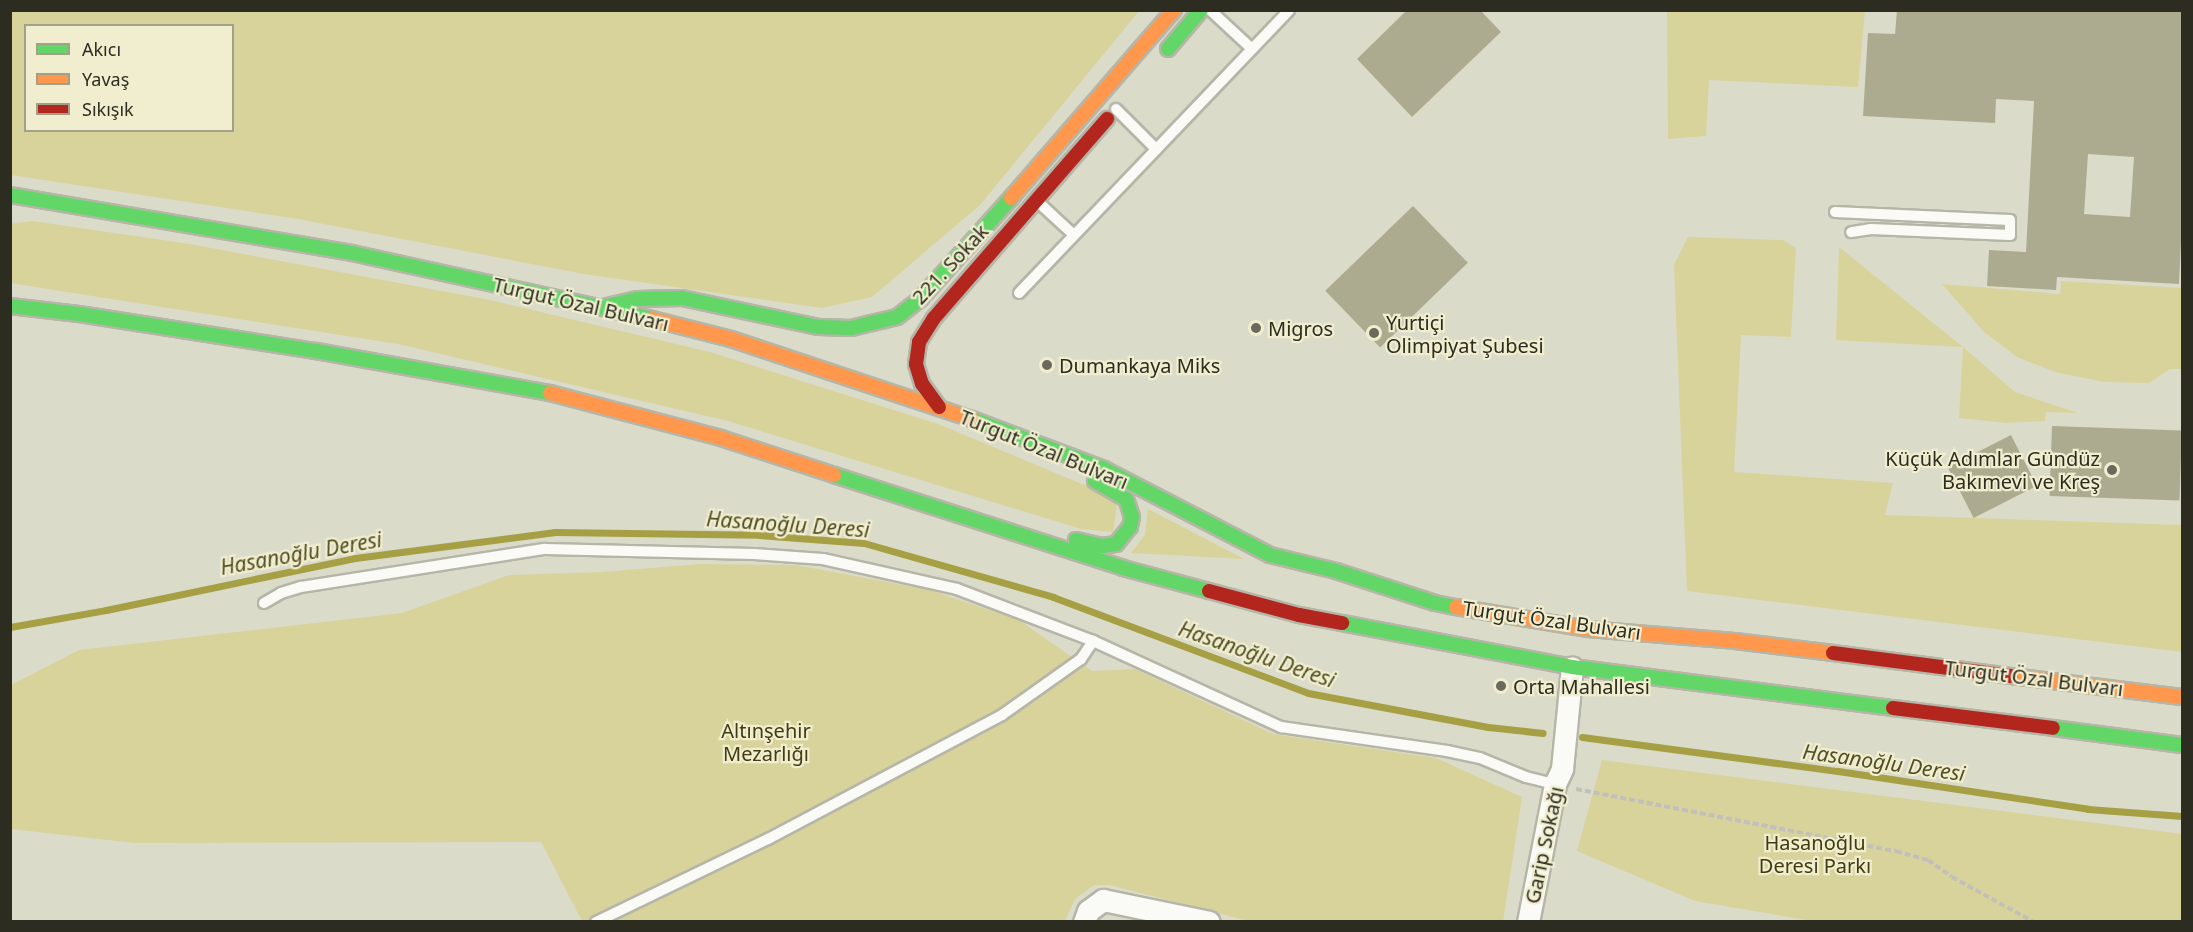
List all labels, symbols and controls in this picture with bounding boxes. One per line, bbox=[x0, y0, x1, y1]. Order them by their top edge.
legend bbox=[24, 24, 234, 132]
text: Akıcı bbox=[82, 37, 121, 61]
text: Yavaş bbox=[82, 67, 129, 91]
text: Sıkışık bbox=[82, 97, 134, 121]
street label: 221. Sokak bbox=[907, 219, 993, 309]
street label: Turgut Özal Bulvarı bbox=[491, 272, 671, 336]
place label: Yurtiçi Olimpiyat Şubesi bbox=[1386, 310, 1544, 357]
place label: Migros bbox=[1268, 316, 1333, 340]
marker: Migros bbox=[1249, 321, 1263, 335]
marker: Yurtiçi Olimpiyat Şubesi bbox=[1367, 326, 1381, 340]
place label: Dumankaya Miks bbox=[1059, 353, 1220, 377]
marker: Dumankaya Miks bbox=[1040, 358, 1054, 372]
street label: Turgut Özal Bulvarı bbox=[956, 404, 1132, 494]
place label: Küçük Adımlar Gündüz Bakımevi ve Kreş bbox=[1885, 446, 2100, 493]
marker: Küçük Adımlar Gündüz Bakımevi ve Kreş bbox=[2105, 463, 2119, 477]
water label: Hasanoğlu Deresi bbox=[705, 506, 871, 542]
water label: Hasanoğlu Deresi bbox=[218, 526, 384, 580]
street label: Turgut Özal Bulvarı bbox=[1461, 596, 1643, 644]
water label: Hasanoğlu Deresi bbox=[1175, 615, 1339, 693]
street label: Turgut Özal Bulvarı bbox=[1943, 655, 2125, 701]
place label: Orta Mahallesi bbox=[1513, 674, 1650, 698]
marker: Orta Mahallesi bbox=[1494, 679, 1508, 693]
park label: Altınşehir Mezarlığı bbox=[721, 719, 811, 766]
water label: Hasanoğlu Deresi bbox=[1801, 738, 1967, 786]
street label: Garip Sokağı bbox=[1520, 784, 1568, 906]
park label: Hasanoğlu Deresi Parkı bbox=[1759, 830, 1871, 877]

